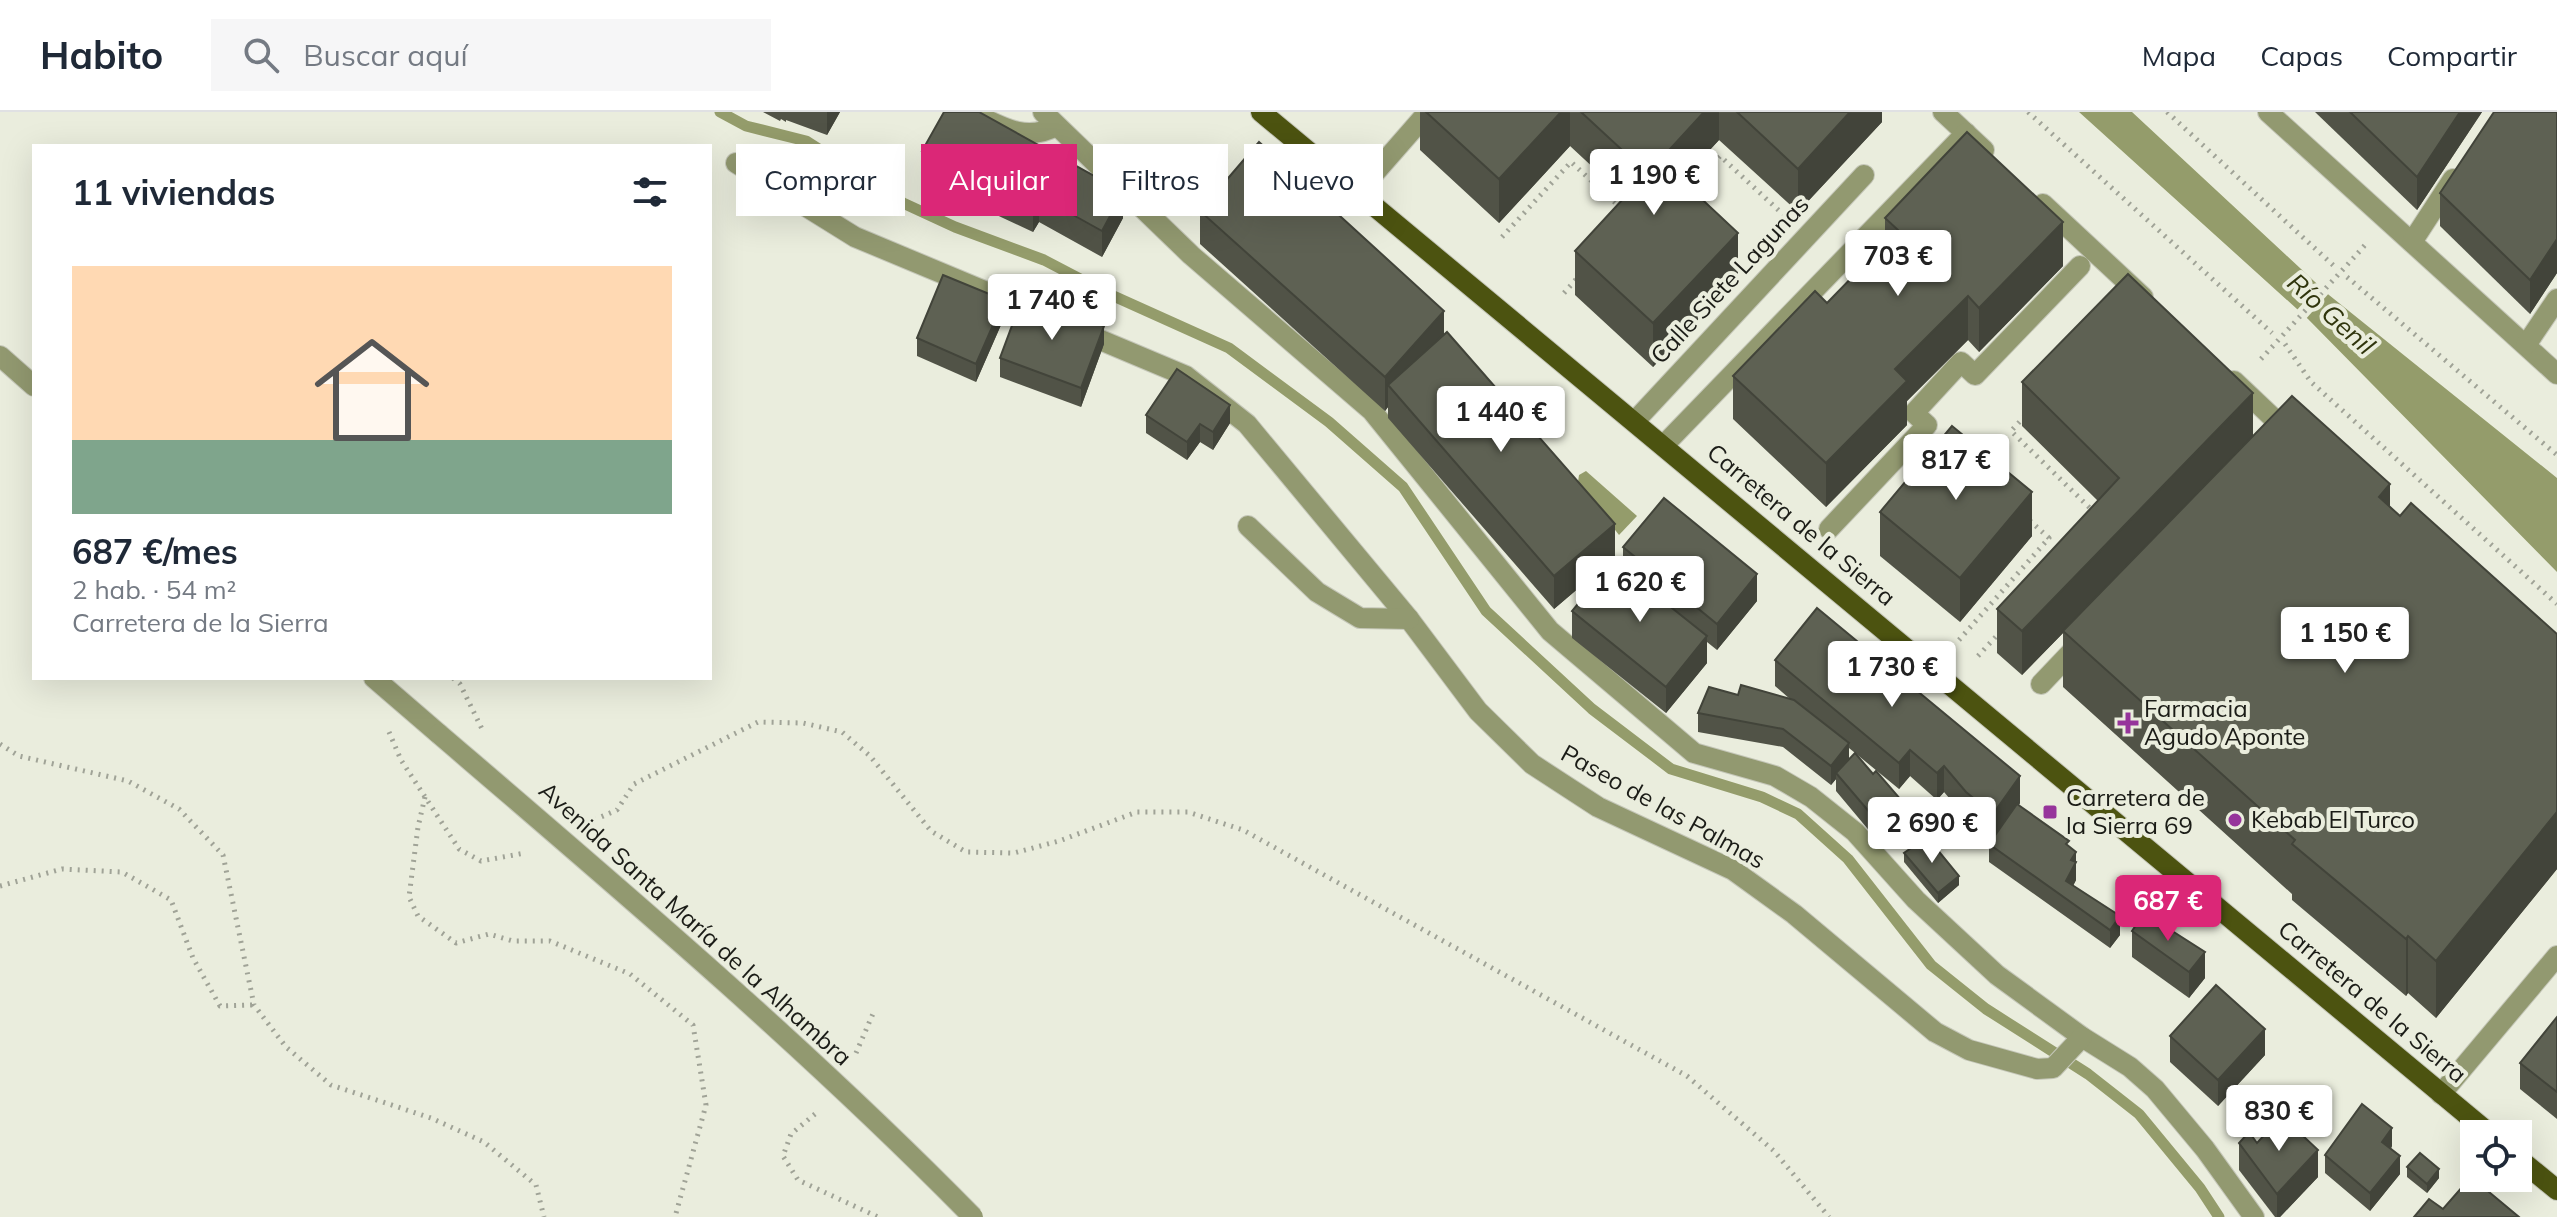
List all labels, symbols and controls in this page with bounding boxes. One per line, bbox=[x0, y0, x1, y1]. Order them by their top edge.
search box bbox=[211, 19, 771, 91]
text: Habito bbox=[40, 31, 163, 79]
icon: search bbox=[239, 33, 283, 77]
text: Buscar aquí bbox=[303, 36, 468, 74]
text: Mapa bbox=[2142, 38, 2216, 73]
text: Capas bbox=[2260, 38, 2343, 73]
text: Compartir bbox=[2387, 38, 2517, 73]
chip: Comprar bbox=[736, 144, 905, 216]
chip: Alquilar bbox=[921, 144, 1077, 216]
chip: Filtros bbox=[1093, 144, 1228, 216]
chip: Nuevo bbox=[1244, 144, 1383, 216]
pin: 1 190 € bbox=[1580, 149, 1728, 217]
text: 1 190 € bbox=[1608, 158, 1700, 191]
icon: filters bbox=[628, 170, 672, 214]
text: 11 viviendas bbox=[72, 171, 275, 214]
street label: Calle Siete Lagunas bbox=[1644, 189, 1815, 370]
pin: 703 € bbox=[1842, 230, 1954, 298]
text: 703 € bbox=[1863, 239, 1933, 272]
water label: Río Genil bbox=[2281, 266, 2383, 362]
pin: 1 740 € bbox=[978, 274, 1126, 342]
text: 1 740 € bbox=[1006, 283, 1098, 316]
icon: home bbox=[300, 318, 444, 462]
pin: 1 440 € bbox=[1427, 386, 1575, 454]
text: 1 440 € bbox=[1455, 395, 1547, 428]
pin: 817 € bbox=[1900, 434, 2012, 502]
street label: Carretera de la Sierra bbox=[1701, 437, 1902, 612]
text: 817 € bbox=[1921, 443, 1991, 476]
text: 687 €/mes bbox=[72, 530, 238, 573]
pin: 1 620 € bbox=[1566, 556, 1714, 624]
text: 1 620 € bbox=[1594, 565, 1686, 598]
text: 2 hab. · 54 m² bbox=[72, 573, 236, 606]
text: Carretera de la Sierra bbox=[72, 606, 329, 639]
pin: 1 150 € bbox=[2271, 607, 2419, 675]
text: 1 150 € bbox=[2299, 616, 2391, 649]
pin: 1 730 € bbox=[1818, 641, 1966, 709]
text: 1 730 € bbox=[1846, 650, 1938, 683]
place label: Farmacia Agudo Aponte bbox=[2144, 693, 2305, 751]
marker: Farmacia Agudo Aponte bbox=[2119, 714, 2137, 732]
street label: Paseo de las Palmas bbox=[1556, 738, 1771, 875]
street label: Avenida Santa María de la Alhambra bbox=[533, 775, 858, 1072]
place label: Carretera de la Sierra 69 bbox=[2066, 782, 2205, 840]
pin: 2 690 € bbox=[1858, 797, 2006, 865]
marker: Carretera de la Sierra 69 bbox=[2041, 803, 2059, 821]
place label: Kebab El Turco bbox=[2251, 804, 2415, 834]
text: 2 690 € bbox=[1886, 806, 1978, 839]
marker: Kebab El Turco bbox=[2226, 811, 2244, 829]
pin: 687 € bbox=[2112, 875, 2224, 943]
text: 687 € bbox=[2133, 884, 2203, 917]
street label: Carretera de la Sierra bbox=[2272, 914, 2473, 1089]
pin: 830 € bbox=[2223, 1085, 2335, 1153]
text: 830 € bbox=[2244, 1094, 2314, 1127]
map controls bbox=[2460, 1120, 2532, 1192]
button: locate bbox=[2460, 1120, 2532, 1192]

